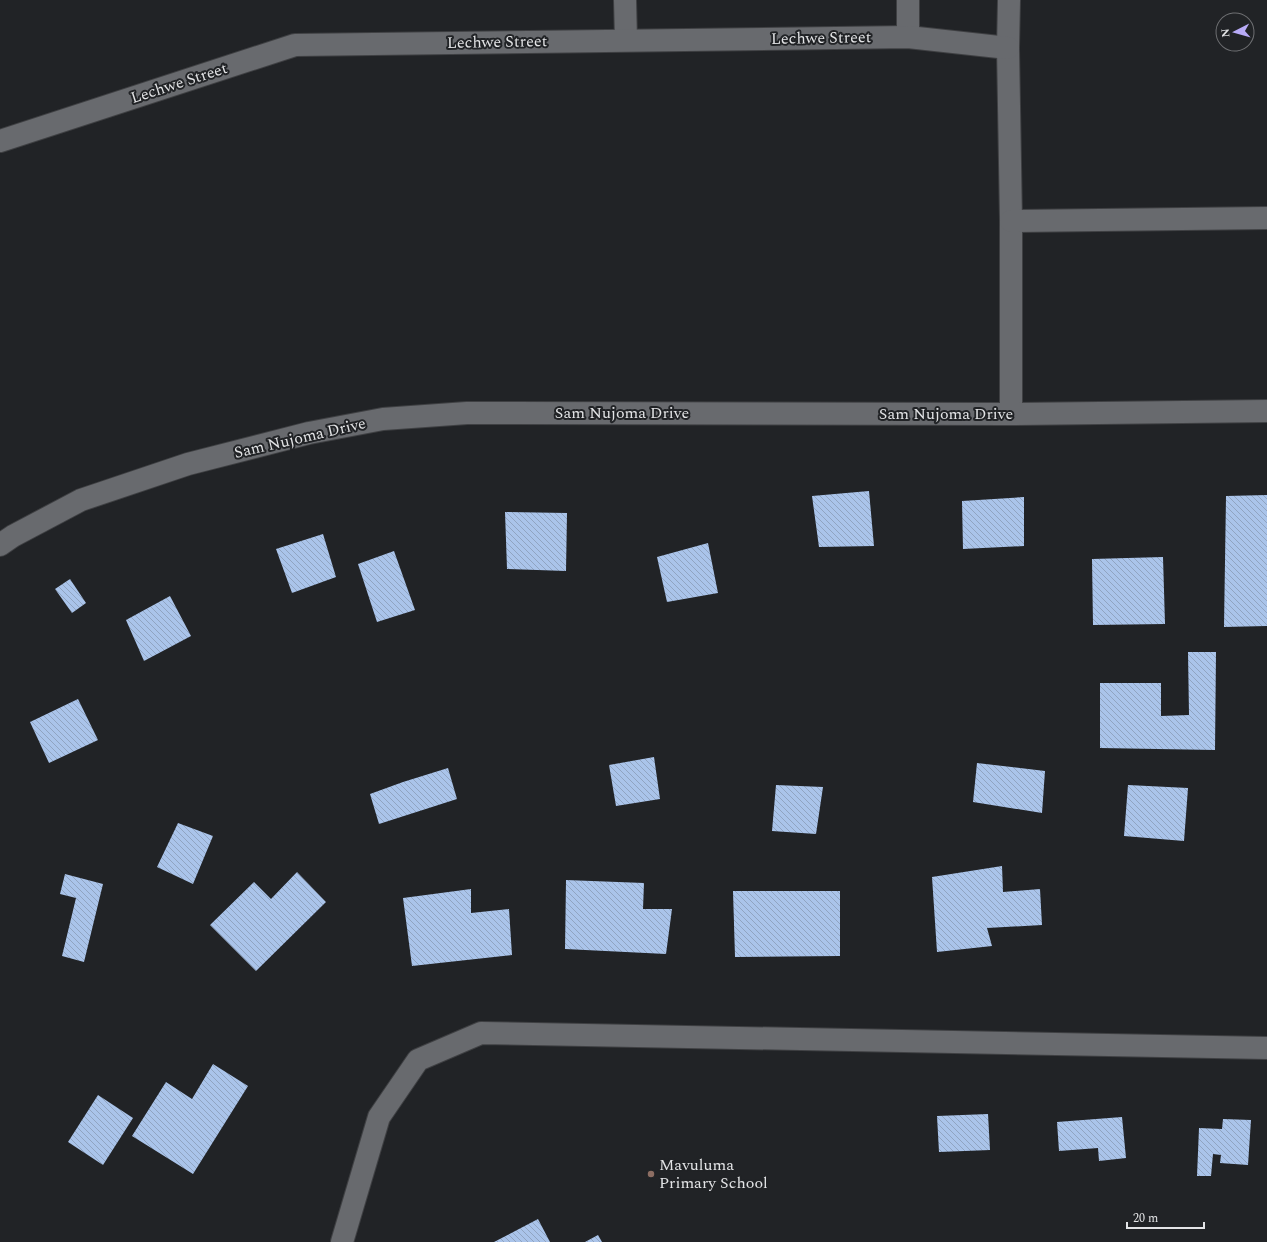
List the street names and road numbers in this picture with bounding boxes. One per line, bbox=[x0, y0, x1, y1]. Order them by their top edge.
street label: Lechwe Street bbox=[771, 25, 872, 51]
street label: Lechwe Street bbox=[447, 29, 548, 55]
street label: Lechwe Street bbox=[128, 56, 231, 110]
street label: Sam Nujoma Drive bbox=[555, 401, 689, 425]
street label: Sam Nujoma Drive bbox=[879, 402, 1013, 426]
street label: Sam Nujoma Drive bbox=[232, 411, 368, 465]

